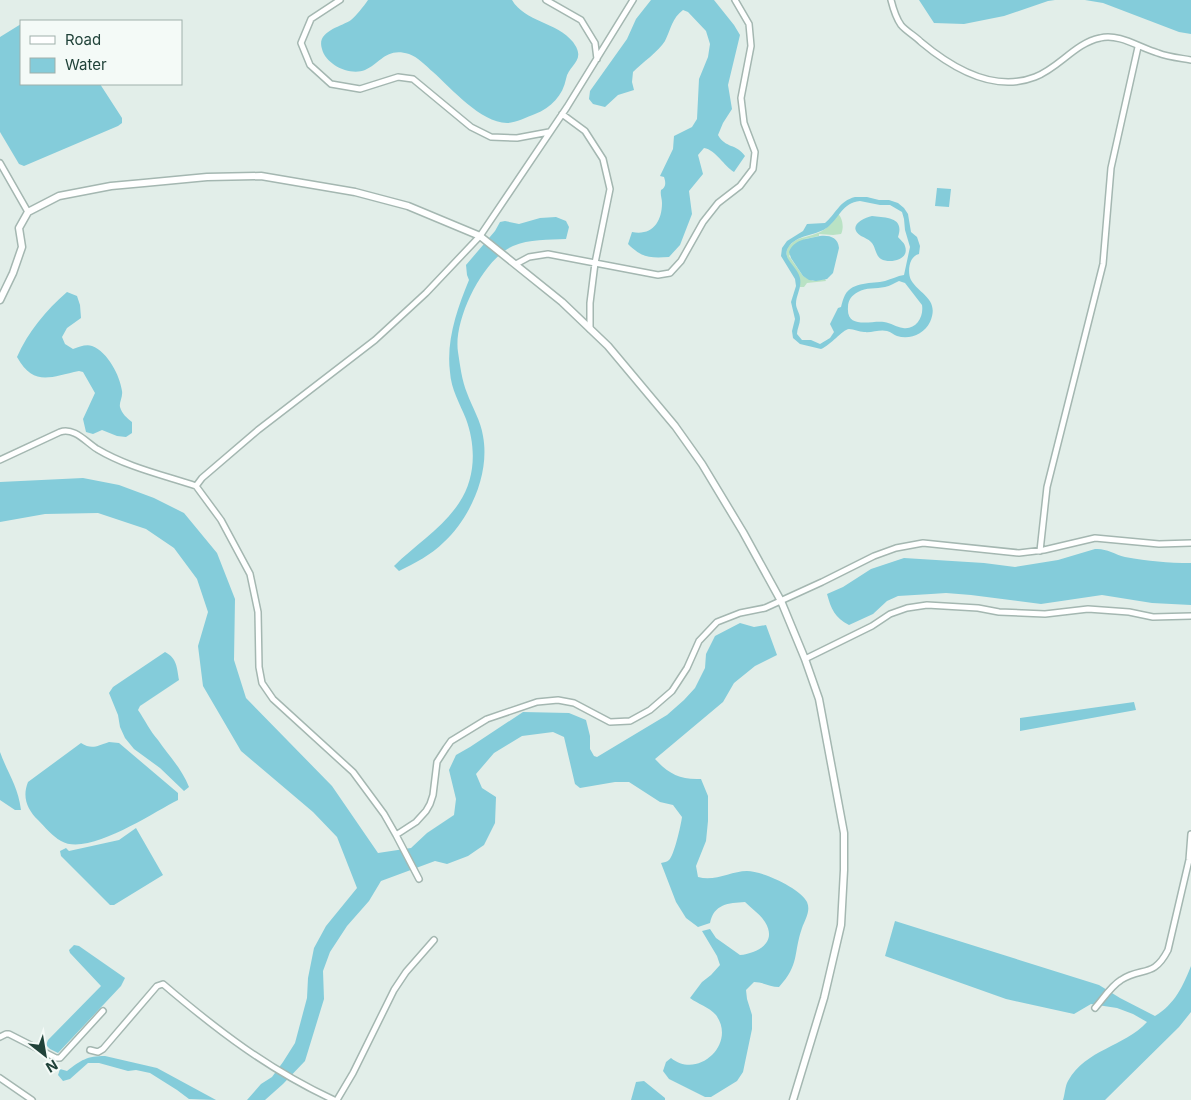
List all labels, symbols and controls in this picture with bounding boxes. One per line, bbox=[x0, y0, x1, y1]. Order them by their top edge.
legend bbox=[20, 20, 182, 85]
text: Road bbox=[65, 30, 101, 49]
text: Water bbox=[65, 55, 107, 74]
north arrow bbox=[20, 1030, 70, 1080]
text: N bbox=[43, 1057, 61, 1077]

